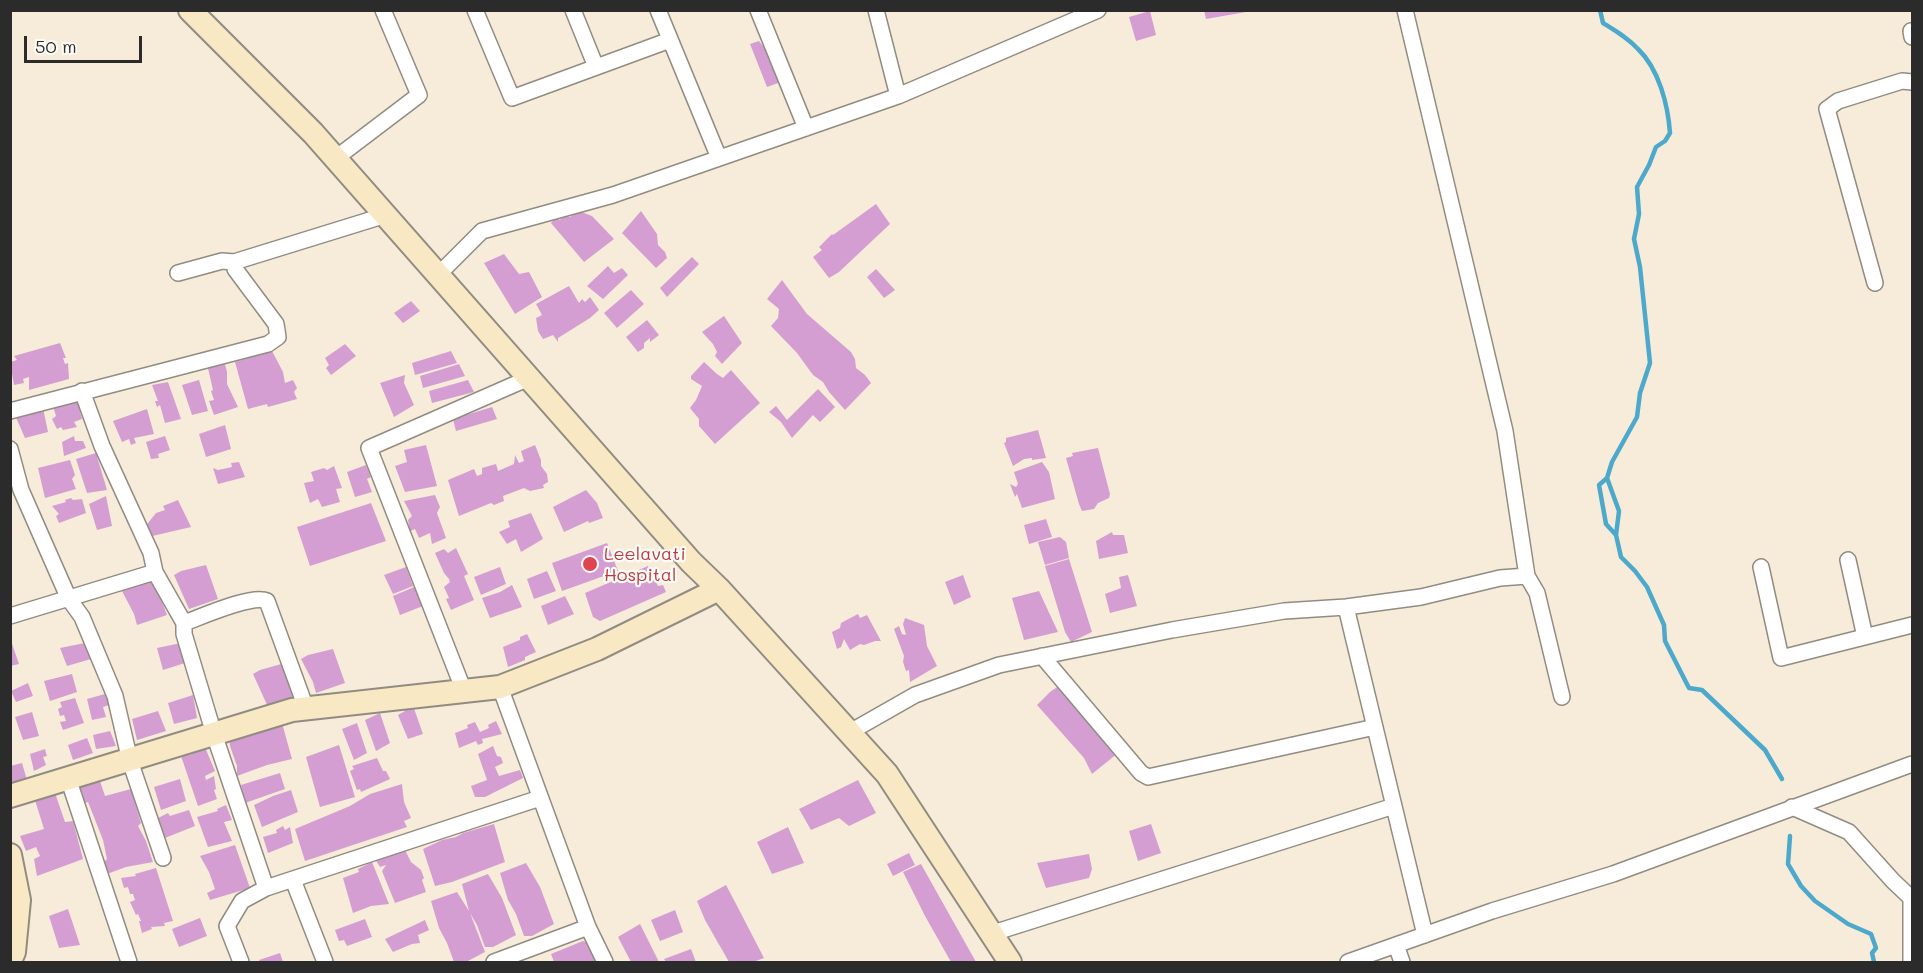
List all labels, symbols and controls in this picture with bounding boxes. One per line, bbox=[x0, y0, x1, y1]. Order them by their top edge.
scale bar bbox=[27, 24, 146, 62]
text: 50 m bbox=[35, 34, 77, 58]
place label: Leelavati Hospital bbox=[604, 543, 686, 586]
marker: Leelavati Hospital bbox=[581, 555, 599, 573]

